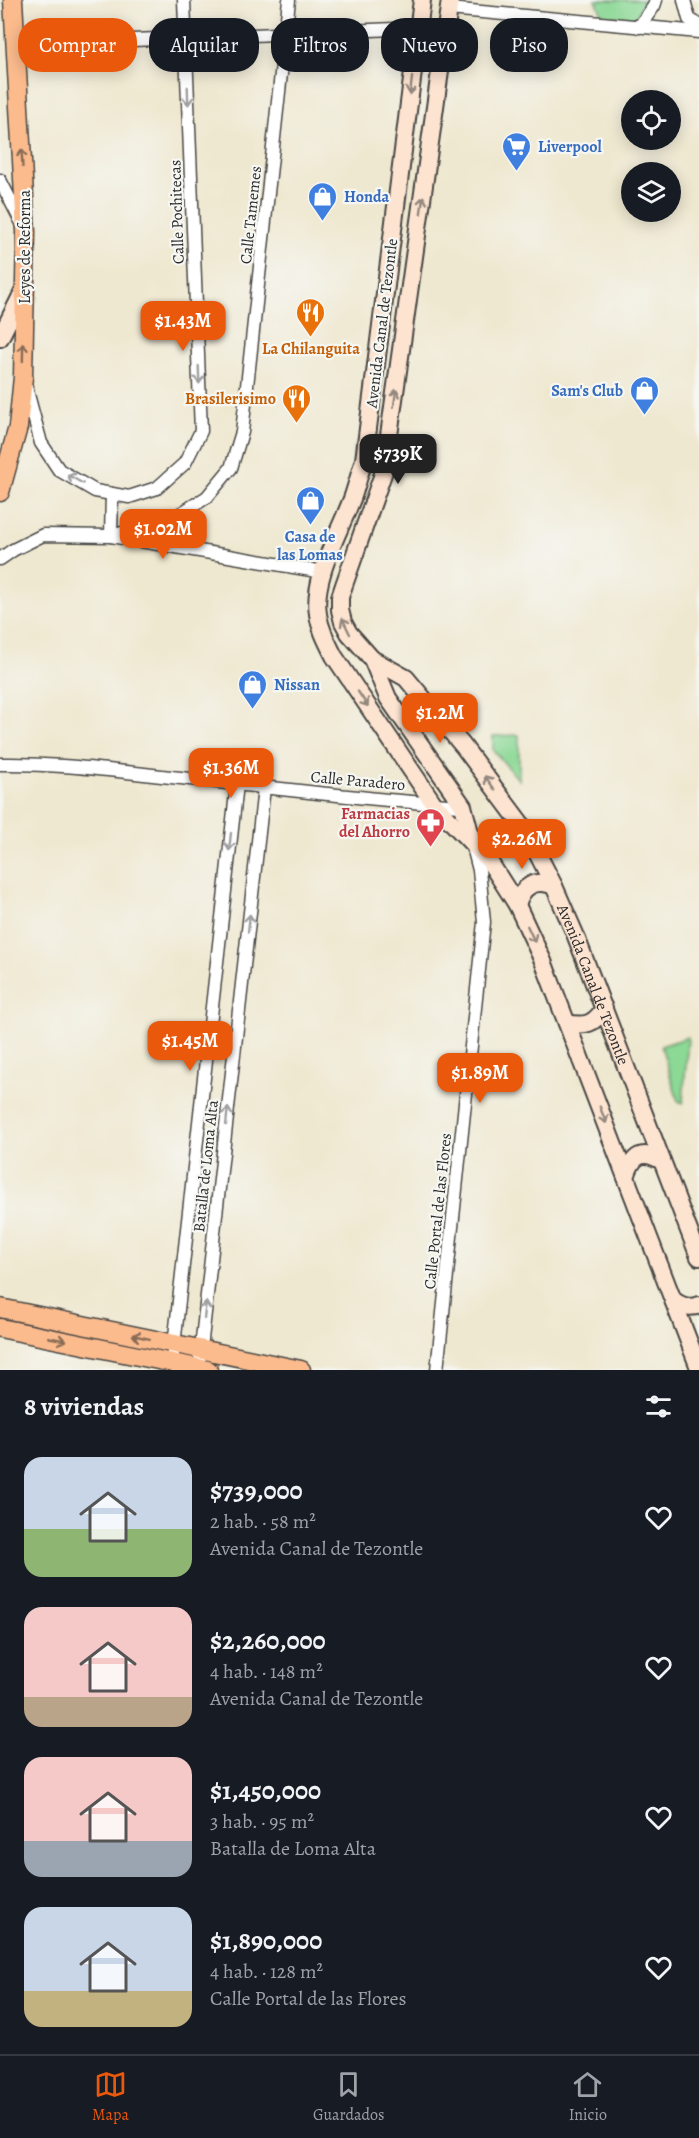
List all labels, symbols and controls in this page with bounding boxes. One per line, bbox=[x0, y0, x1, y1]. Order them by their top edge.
chip: Comprar bbox=[18, 18, 137, 72]
chip: Alquilar bbox=[149, 18, 259, 72]
chip: Filtros bbox=[271, 18, 369, 72]
chip: Nuevo bbox=[381, 18, 478, 72]
chip: Piso bbox=[490, 18, 568, 72]
one-way arrow bbox=[405, 76, 416, 95]
one-way arrow bbox=[183, 86, 194, 106]
map controls bbox=[621, 90, 681, 222]
button: locate bbox=[621, 90, 681, 150]
supermarket icon: Liverpool bbox=[501, 130, 533, 172]
place label: Liverpool bbox=[538, 136, 602, 158]
one-way arrow bbox=[16, 148, 27, 168]
street label: Calle Pochitecas bbox=[164, 159, 190, 265]
button: layers bbox=[621, 162, 681, 222]
street label: Calle Tamemes bbox=[235, 165, 267, 265]
shop icon: Honda bbox=[307, 180, 339, 222]
place label: Honda bbox=[344, 186, 389, 208]
street label: Leyes de Reforma bbox=[14, 189, 36, 304]
one-way arrow bbox=[417, 196, 428, 216]
street label: Avenida Canal de Tezontle bbox=[361, 237, 403, 410]
restaurant icon: La Chilanguita bbox=[295, 296, 327, 338]
pin: $1.43M bbox=[134, 301, 232, 352]
text: $1.43M bbox=[155, 307, 211, 334]
place label: La Chilanguita bbox=[262, 338, 360, 360]
one-way arrow bbox=[18, 343, 29, 363]
one-way arrow bbox=[193, 364, 204, 384]
shop icon: Sam's Club bbox=[628, 374, 660, 416]
place label: Sam's Club bbox=[551, 380, 623, 402]
restaurant icon: Brasilerisimo bbox=[281, 382, 313, 424]
place label: Brasilerisimo bbox=[185, 388, 276, 410]
one-way arrow bbox=[389, 389, 400, 409]
pin: $739K bbox=[356, 434, 440, 485]
text: $739K bbox=[374, 440, 422, 467]
one-way arrow bbox=[67, 473, 84, 485]
shop icon: Casa de las Lomas bbox=[294, 484, 326, 526]
pin: $1.02M bbox=[114, 509, 212, 560]
text: $1.02M bbox=[134, 515, 192, 542]
place label: Casa de las Lomas bbox=[277, 526, 343, 566]
one-way arrow bbox=[340, 617, 351, 635]
shop icon: Nissan bbox=[237, 668, 269, 710]
place label: Nissan bbox=[274, 674, 320, 696]
one-way arrow bbox=[357, 690, 369, 706]
pin: $1.2M bbox=[398, 693, 482, 744]
text: $1.2M bbox=[416, 699, 464, 726]
pin: $1.36M bbox=[182, 748, 280, 799]
text: $1.36M bbox=[203, 754, 259, 781]
street label: Calle Paradero bbox=[310, 766, 406, 796]
one-way arrow bbox=[484, 775, 496, 791]
place label: Farmacias del Ahorro bbox=[339, 803, 410, 843]
pharmacy icon: Farmacias del Ahorro bbox=[415, 806, 447, 848]
pin: $2.26M bbox=[473, 819, 571, 870]
text: $2.26M bbox=[492, 825, 552, 852]
one-way arrow bbox=[225, 832, 236, 852]
street label: Avenida Canal de Tezontle bbox=[551, 900, 634, 1068]
one-way arrow bbox=[243, 913, 254, 933]
one-way arrow bbox=[525, 925, 537, 943]
pin: $1.45M bbox=[141, 1021, 239, 1072]
text: $1.45M bbox=[162, 1027, 218, 1054]
pin: $1.89M bbox=[431, 1053, 529, 1104]
text: $1.89M bbox=[451, 1059, 509, 1086]
street label: Batalla de Loma Alta bbox=[188, 1098, 224, 1233]
one-way arrow bbox=[598, 1105, 609, 1124]
one-way arrow bbox=[222, 1107, 233, 1127]
street label: Calle Portal de las Flores bbox=[419, 1132, 457, 1290]
one-way arrow bbox=[200, 1301, 211, 1321]
one-way arrow bbox=[132, 1331, 152, 1342]
one-way arrow bbox=[47, 1334, 67, 1345]
text: 8 viviendas bbox=[24, 1389, 144, 1424]
icon: filters bbox=[642, 1390, 675, 1423]
text: $739,000 bbox=[210, 1473, 303, 1508]
icon: home bbox=[72, 1481, 144, 1553]
icon: heart bbox=[642, 1501, 675, 1534]
text: 2 hab. · 58 m² bbox=[210, 1508, 316, 1535]
text: Avenida Canal de Tezontle bbox=[210, 1535, 423, 1562]
text: $2,260,000 bbox=[210, 1623, 326, 1658]
icon: home bbox=[72, 1631, 144, 1703]
icon: heart bbox=[642, 1651, 675, 1684]
text: 4 hab. · 148 m² bbox=[210, 1658, 323, 1685]
text: Avenida Canal de Tezontle bbox=[210, 1685, 423, 1712]
text: $1,450,000 bbox=[210, 1773, 321, 1808]
icon: home bbox=[72, 1781, 144, 1853]
icon: heart bbox=[642, 1801, 675, 1834]
text: 3 hab. · 95 m² bbox=[210, 1808, 314, 1835]
text: Batalla de Loma Alta bbox=[210, 1835, 376, 1862]
text: $1,890,000 bbox=[210, 1923, 322, 1958]
icon: home bbox=[72, 1931, 144, 2003]
icon: heart bbox=[642, 1951, 675, 1984]
text: 4 hab. · 128 m² bbox=[210, 1958, 323, 1985]
text: Calle Portal de las Flores bbox=[210, 1985, 406, 2012]
tab: Mapa bbox=[92, 2068, 129, 2126]
tab: Guardados bbox=[313, 2068, 385, 2126]
tab: Inicio bbox=[569, 2068, 607, 2126]

